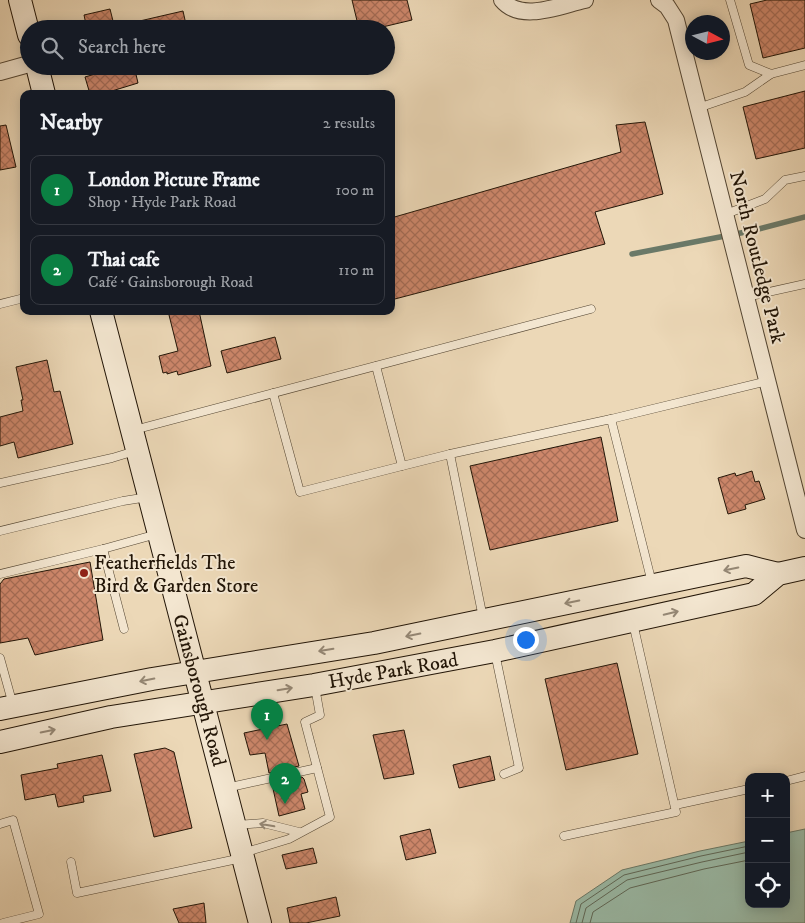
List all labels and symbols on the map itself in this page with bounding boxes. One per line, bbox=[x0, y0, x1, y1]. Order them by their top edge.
north arrow bbox=[685, 15, 730, 60]
street label: North Routledge Park bbox=[723, 168, 790, 346]
place label: Featherfields The Bird & Garden Store bbox=[94, 551, 258, 599]
one-way arrow bbox=[724, 565, 740, 574]
marker: Featherfields The Bird & Garden Store bbox=[78, 567, 90, 579]
one-way arrow bbox=[565, 598, 581, 607]
one-way arrow bbox=[663, 607, 679, 617]
street label: Gainsborough Road bbox=[166, 612, 231, 769]
your location bbox=[513, 627, 539, 653]
one-way arrow bbox=[405, 631, 421, 640]
one-way arrow bbox=[319, 646, 335, 656]
street label: Hyde Park Road bbox=[326, 648, 460, 695]
one-way arrow bbox=[139, 676, 155, 685]
one-way arrow bbox=[277, 684, 293, 694]
pin: 1 bbox=[251, 699, 283, 740]
one-way arrow bbox=[39, 726, 55, 735]
pin: 2 bbox=[269, 763, 301, 804]
one-way arrow bbox=[260, 820, 276, 830]

